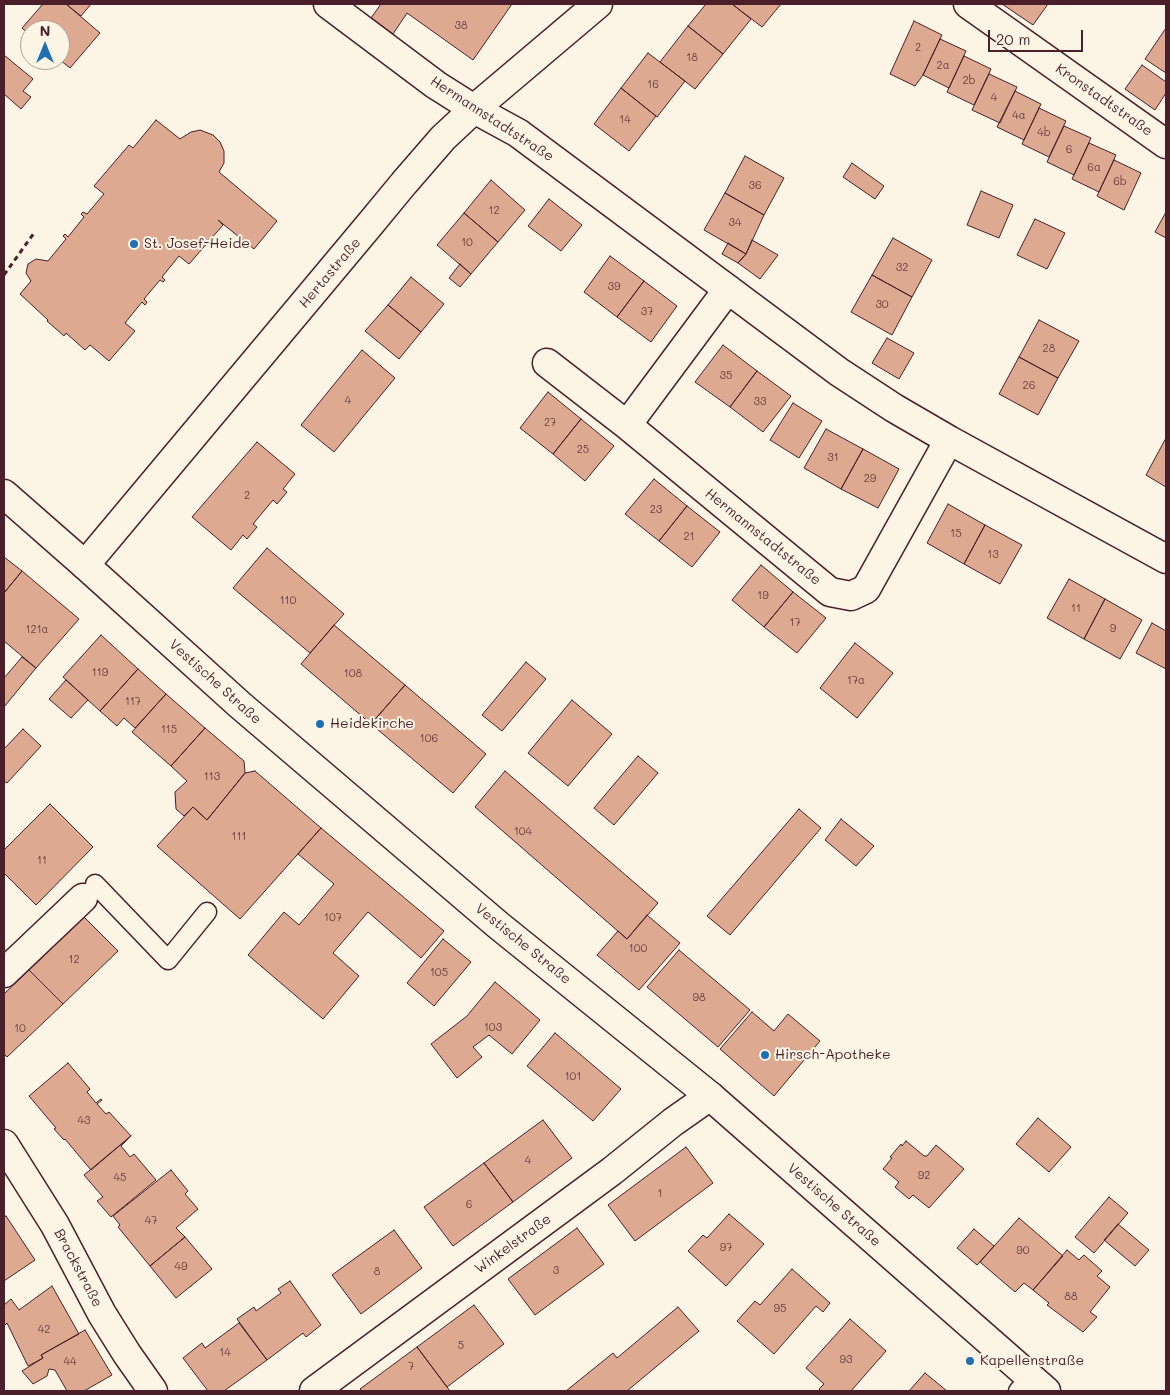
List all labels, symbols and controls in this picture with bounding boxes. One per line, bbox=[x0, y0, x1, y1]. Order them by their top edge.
house number: 38 bbox=[454, 19, 468, 33]
north arrow bbox=[20, 20, 70, 70]
scale bar bbox=[990, 20, 1085, 52]
text: N bbox=[40, 21, 50, 40]
text: 20 m bbox=[996, 29, 1030, 49]
house number: 2 bbox=[915, 41, 921, 55]
house number: 18 bbox=[686, 51, 698, 65]
house number: 2a bbox=[937, 59, 949, 73]
street label: Kronstadtstraße bbox=[1052, 60, 1156, 140]
street label: Hermannstadtstraße bbox=[427, 73, 557, 165]
house number: 2b bbox=[962, 74, 976, 88]
house number: 16 bbox=[647, 78, 659, 92]
house number: 4 bbox=[991, 91, 997, 105]
house number: 4a bbox=[1012, 109, 1026, 123]
house number: 14 bbox=[619, 113, 631, 127]
house number: 4b bbox=[1037, 126, 1051, 140]
house number: 6 bbox=[1066, 143, 1072, 157]
house number: 6a bbox=[1087, 161, 1101, 175]
house number: 6b bbox=[1113, 175, 1127, 189]
house number: 36 bbox=[748, 179, 762, 193]
house number: 12 bbox=[488, 204, 500, 218]
house number: 34 bbox=[729, 216, 741, 230]
street label: Hertastraße bbox=[296, 234, 364, 312]
place label: St. Josef-Heide bbox=[144, 236, 250, 252]
house number: 10 bbox=[461, 236, 473, 250]
marker: St. Josef-Heide bbox=[128, 238, 140, 250]
house number: 32 bbox=[896, 261, 908, 275]
house number: 39 bbox=[608, 280, 620, 294]
house number: 30 bbox=[875, 298, 889, 312]
house number: 37 bbox=[641, 305, 653, 319]
house number: 28 bbox=[1043, 342, 1055, 356]
house number: 35 bbox=[720, 369, 732, 383]
house number: 26 bbox=[1023, 379, 1035, 393]
house number: 4 bbox=[345, 394, 351, 408]
house number: 33 bbox=[754, 395, 766, 409]
house number: 27 bbox=[544, 416, 556, 430]
house number: 25 bbox=[577, 443, 589, 457]
house number: 31 bbox=[827, 451, 839, 465]
house number: 29 bbox=[864, 472, 876, 486]
street label: Hermannstadtstraße bbox=[702, 485, 824, 589]
house number: 2 bbox=[244, 489, 250, 503]
house number: 23 bbox=[650, 503, 662, 517]
house number: 15 bbox=[950, 527, 962, 541]
house number: 21 bbox=[683, 530, 695, 544]
house number: 13 bbox=[987, 548, 999, 562]
house number: 19 bbox=[757, 589, 769, 603]
house number: 110 bbox=[280, 594, 296, 608]
house number: 11 bbox=[1071, 602, 1081, 616]
house number: 17 bbox=[789, 616, 801, 630]
house number: 9 bbox=[1110, 622, 1116, 636]
house number: 121a bbox=[26, 623, 48, 637]
street label: Vestische Straße bbox=[165, 636, 265, 728]
house number: 119 bbox=[92, 666, 108, 680]
house number: 108 bbox=[344, 667, 362, 681]
house number: 17a bbox=[847, 674, 865, 688]
house number: 117 bbox=[125, 695, 141, 709]
place label: Heidekirche bbox=[330, 716, 414, 732]
marker: Heidekirche bbox=[314, 718, 326, 730]
house number: 115 bbox=[161, 723, 177, 737]
house number: 106 bbox=[420, 732, 438, 746]
house number: 113 bbox=[204, 770, 220, 784]
house number: 104 bbox=[514, 825, 532, 839]
house number: 111 bbox=[232, 830, 246, 844]
house number: 11 bbox=[37, 854, 47, 868]
street label: Vestische Straße bbox=[472, 900, 574, 988]
house number: 107 bbox=[324, 911, 342, 925]
house number: 100 bbox=[629, 942, 647, 956]
house number: 12 bbox=[68, 953, 80, 967]
house number: 105 bbox=[430, 966, 448, 980]
house number: 98 bbox=[692, 991, 706, 1005]
house number: 103 bbox=[484, 1021, 502, 1035]
house number: 10 bbox=[14, 1022, 26, 1036]
place label: Hirsch-Apotheke bbox=[775, 1047, 891, 1063]
marker: Hirsch-Apotheke bbox=[759, 1049, 771, 1061]
house number: 101 bbox=[565, 1070, 581, 1084]
house number: 43 bbox=[78, 1114, 90, 1128]
house number: 4 bbox=[525, 1154, 531, 1168]
street label: Vestische Straße bbox=[784, 1160, 884, 1250]
house number: 92 bbox=[918, 1169, 930, 1183]
house number: 45 bbox=[114, 1171, 126, 1185]
house number: 1 bbox=[658, 1187, 662, 1201]
house number: 6 bbox=[466, 1198, 472, 1212]
street label: Winkelstraße bbox=[472, 1211, 554, 1277]
house number: 47 bbox=[145, 1214, 157, 1228]
street label: Brackstraße bbox=[50, 1226, 106, 1310]
house number: 97 bbox=[720, 1241, 732, 1255]
house number: 90 bbox=[1016, 1244, 1030, 1258]
house number: 49 bbox=[175, 1260, 187, 1274]
house number: 3 bbox=[553, 1264, 559, 1278]
house number: 8 bbox=[374, 1265, 380, 1279]
house number: 88 bbox=[1064, 1290, 1078, 1304]
house number: 95 bbox=[774, 1302, 786, 1316]
house number: 42 bbox=[38, 1323, 50, 1337]
house number: 5 bbox=[458, 1339, 464, 1353]
house number: 14 bbox=[219, 1346, 231, 1360]
house number: 93 bbox=[840, 1353, 852, 1367]
place label: Kapellenstraße bbox=[980, 1353, 1084, 1369]
house number: 44 bbox=[64, 1355, 76, 1369]
marker: Kapellenstraße bbox=[964, 1355, 976, 1367]
house number: 7 bbox=[408, 1360, 414, 1374]

